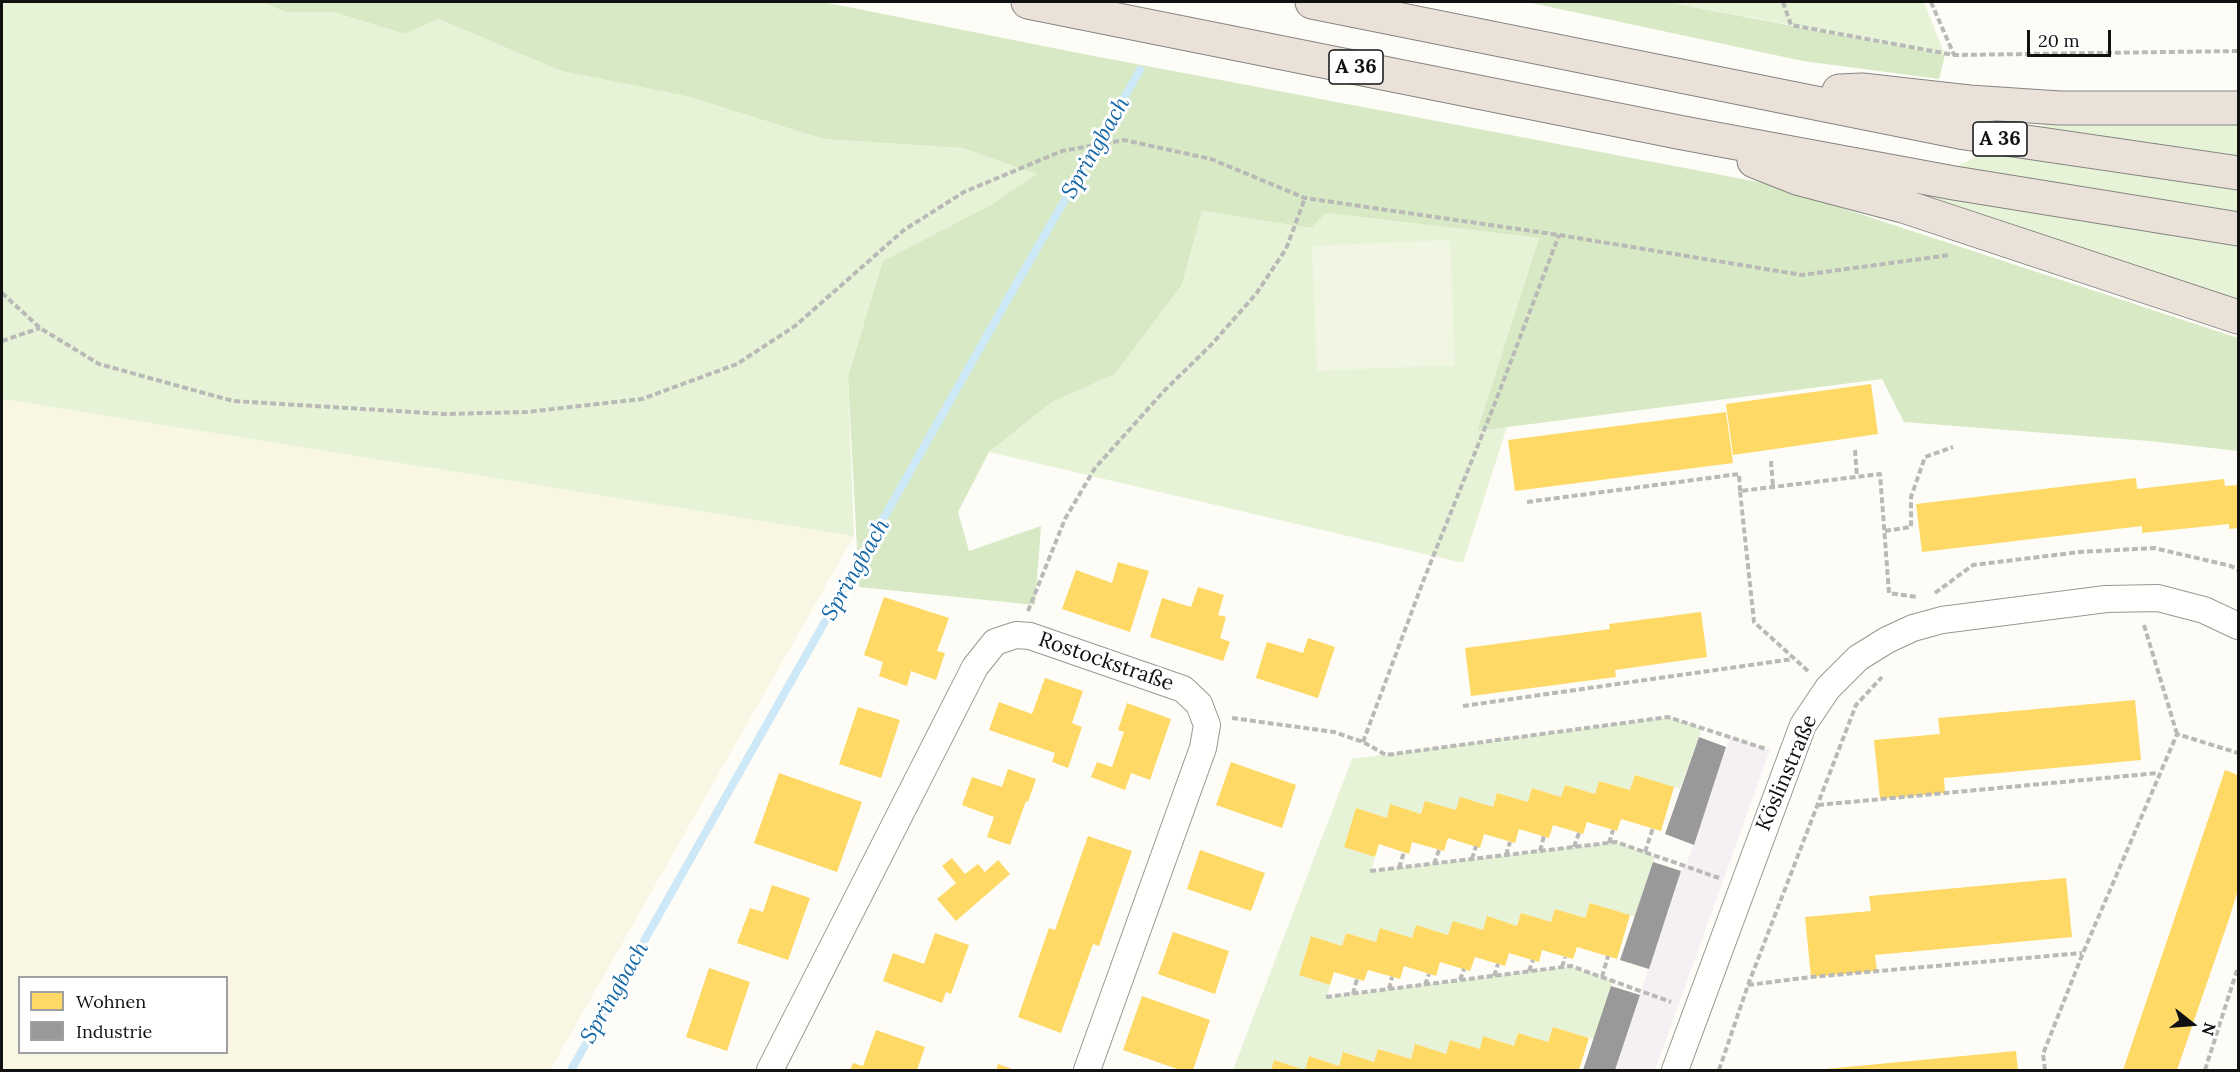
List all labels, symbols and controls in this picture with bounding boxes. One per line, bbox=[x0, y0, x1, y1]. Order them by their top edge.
scale bar bbox=[2030, 18, 2114, 56]
text: 20 m bbox=[2038, 29, 2080, 52]
road number: A 36 bbox=[1329, 50, 1383, 84]
water label: Springbach bbox=[1056, 92, 1136, 204]
road number: A 36 bbox=[1973, 122, 2027, 156]
water label: Springbach bbox=[816, 514, 896, 626]
street label: Rostockstraße bbox=[1035, 627, 1177, 697]
street label: Köslinstraße bbox=[1751, 711, 1823, 835]
water label: Springbach bbox=[575, 937, 655, 1049]
legend bbox=[18, 976, 228, 1054]
text: Wohnen bbox=[76, 990, 146, 1013]
north arrow bbox=[2162, 994, 2222, 1054]
text: Industrie bbox=[76, 1020, 152, 1043]
text: N bbox=[2198, 1020, 2221, 1038]

